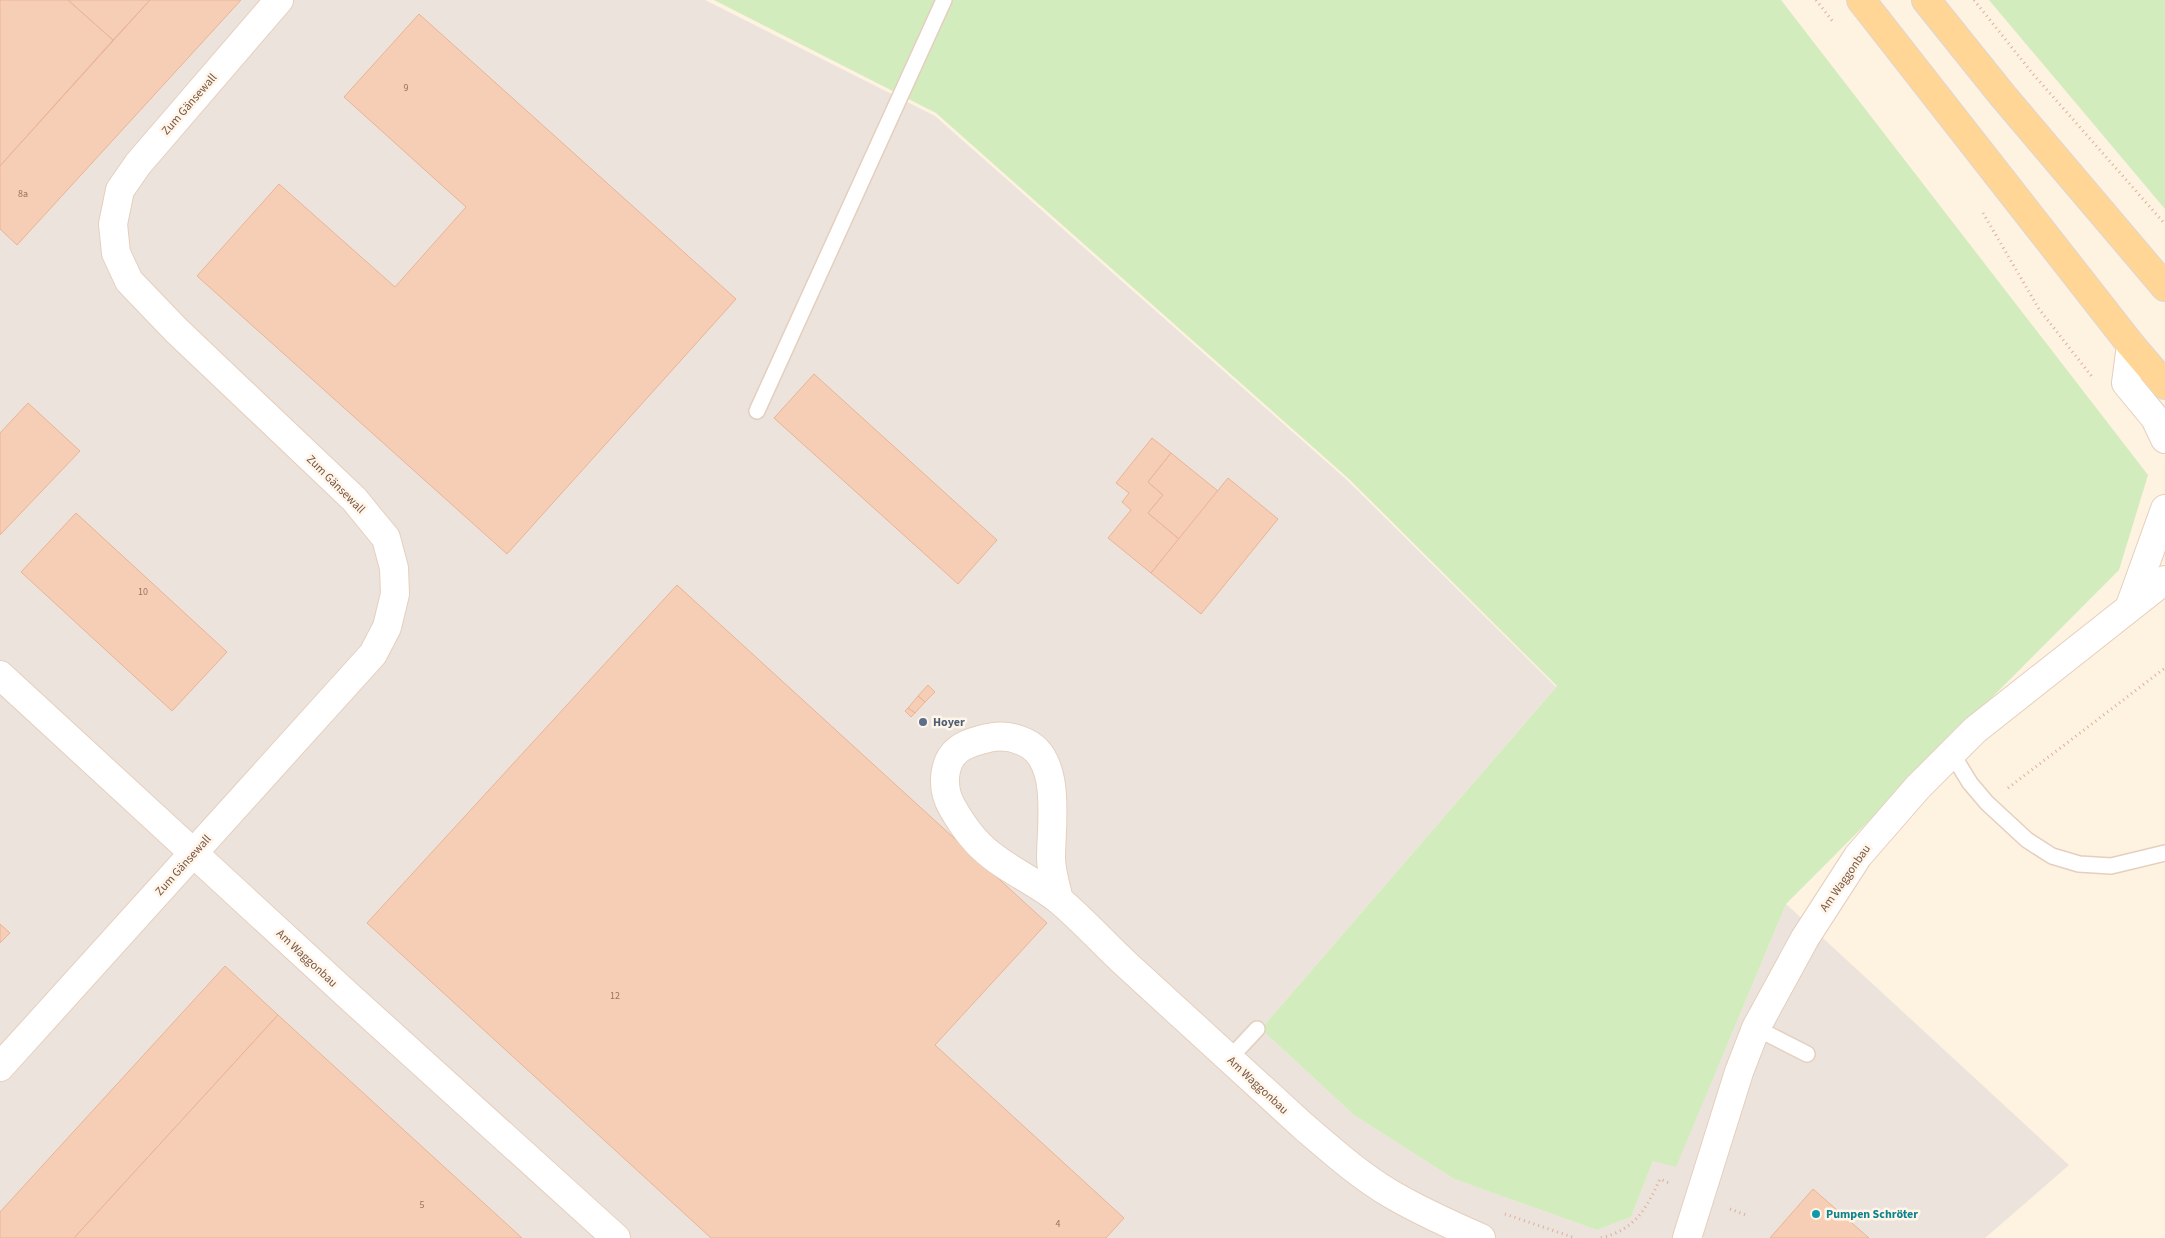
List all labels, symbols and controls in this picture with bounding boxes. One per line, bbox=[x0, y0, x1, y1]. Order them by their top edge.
street label: Zum Gänsewall bbox=[158, 70, 221, 139]
house number: 9 bbox=[404, 81, 409, 95]
house number: 8a bbox=[18, 187, 28, 201]
street label: Zum Gänsewall bbox=[302, 451, 369, 518]
house number: 10 bbox=[138, 585, 148, 599]
place label: Hoyer bbox=[933, 714, 965, 731]
marker: Hoyer bbox=[917, 716, 929, 728]
street label: Zum Gänsewall bbox=[151, 831, 215, 900]
street label: Am Waggonbau bbox=[1816, 841, 1875, 915]
street label: Am Waggonbau bbox=[272, 925, 341, 991]
house number: 12 bbox=[610, 989, 620, 1003]
street label: Am Waggonbau bbox=[1223, 1052, 1292, 1118]
house number: 5 bbox=[420, 1198, 425, 1212]
place label: Pumpen Schröter bbox=[1826, 1206, 1918, 1223]
marker: Pumpen Schröter bbox=[1810, 1208, 1822, 1220]
house number: 4 bbox=[1056, 1217, 1061, 1231]

